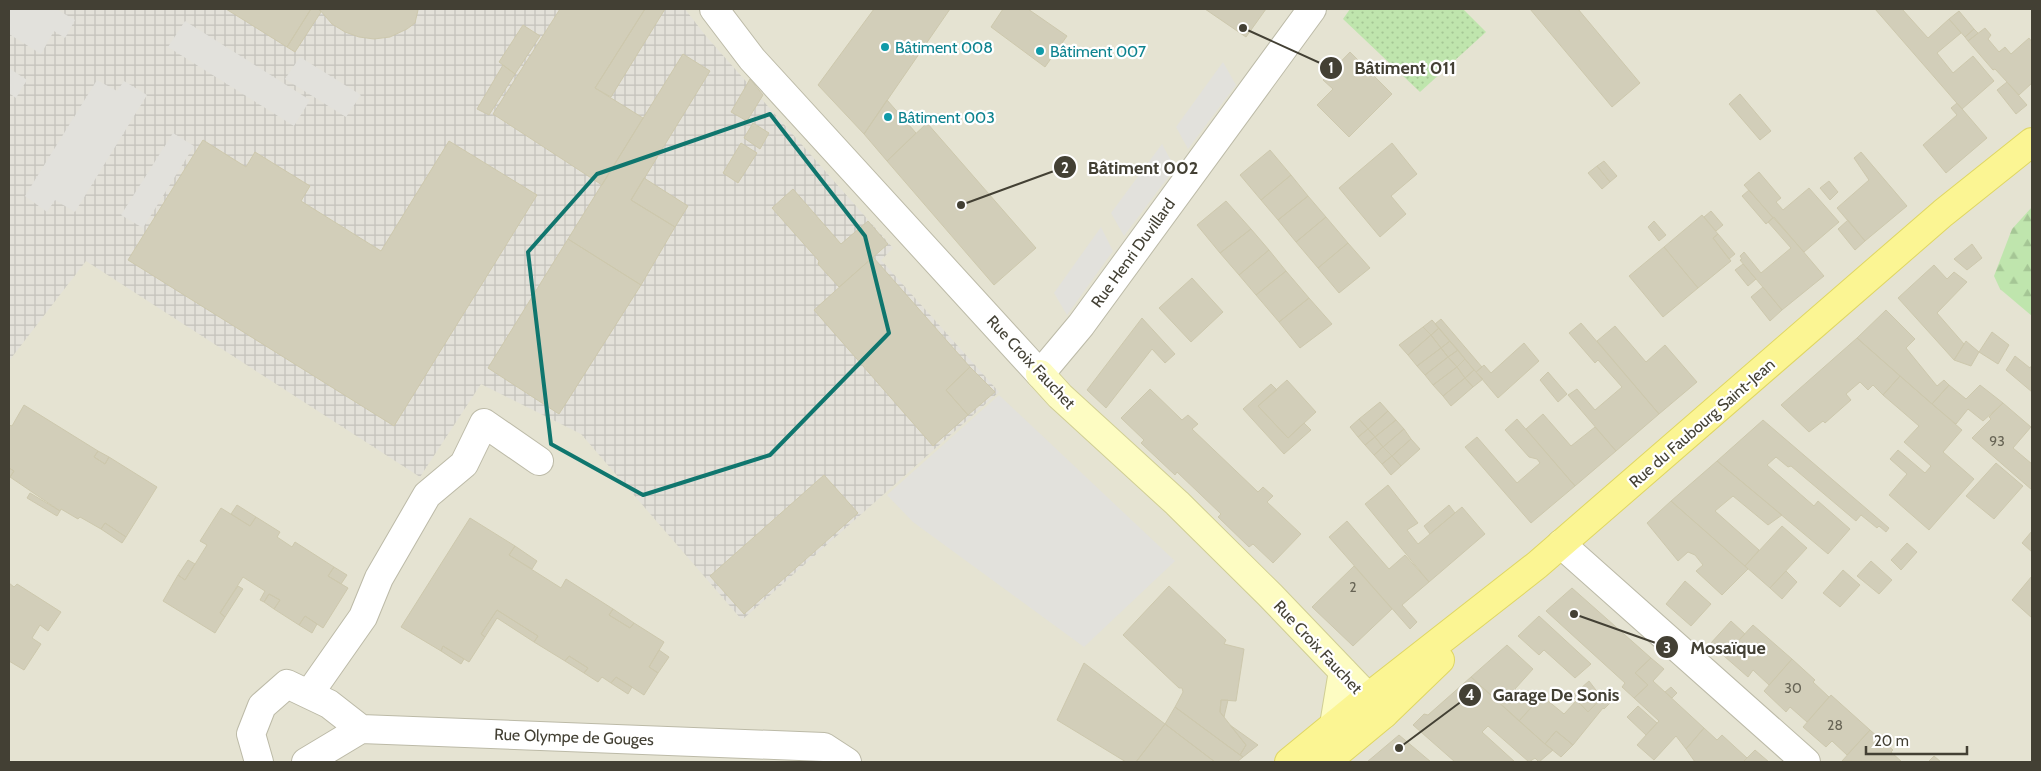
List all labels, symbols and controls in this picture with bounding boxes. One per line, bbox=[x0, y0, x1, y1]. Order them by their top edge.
place label: Bâtiment 008 bbox=[895, 38, 993, 57]
marker: Bâtiment 008 bbox=[879, 41, 891, 53]
place label: Bâtiment 007 bbox=[1050, 42, 1146, 61]
marker: Bâtiment 007 bbox=[1034, 45, 1046, 57]
callout: Bâtiment 011 bbox=[1319, 52, 1465, 85]
text: Bâtiment 011 bbox=[1354, 57, 1456, 79]
text: 1 bbox=[1328, 59, 1334, 77]
place label: Bâtiment 003 bbox=[898, 108, 995, 127]
marker: Bâtiment 003 bbox=[882, 111, 894, 123]
callout: Bâtiment 002 bbox=[1053, 151, 1208, 184]
text: Bâtiment 002 bbox=[1088, 157, 1198, 179]
text: 2 bbox=[1061, 159, 1069, 177]
street label: Rue Henri Duvillard bbox=[1087, 195, 1179, 311]
street label: Rue Croix Fauchet bbox=[983, 311, 1079, 413]
street label: Rue du Faubourg Saint-Jean bbox=[1625, 355, 1779, 491]
house number: 93 bbox=[1989, 432, 2005, 450]
house number: 2 bbox=[1349, 578, 1357, 596]
street label: Rue Croix Fauchet bbox=[1270, 596, 1366, 698]
callout: Mosaïque bbox=[1655, 631, 1775, 664]
text: Mosaïque bbox=[1690, 637, 1766, 659]
text: 3 bbox=[1663, 639, 1671, 657]
callout: Garage De Sonis bbox=[1458, 678, 1630, 711]
house number: 30 bbox=[1784, 679, 1802, 697]
text: Garage De Sonis bbox=[1493, 684, 1620, 706]
text: 4 bbox=[1465, 686, 1475, 704]
house number: 28 bbox=[1827, 716, 1843, 734]
scale bar bbox=[1866, 724, 1967, 756]
street label: Rue Olympe de Gouges bbox=[494, 725, 654, 749]
text: 20 m bbox=[1874, 732, 1909, 750]

